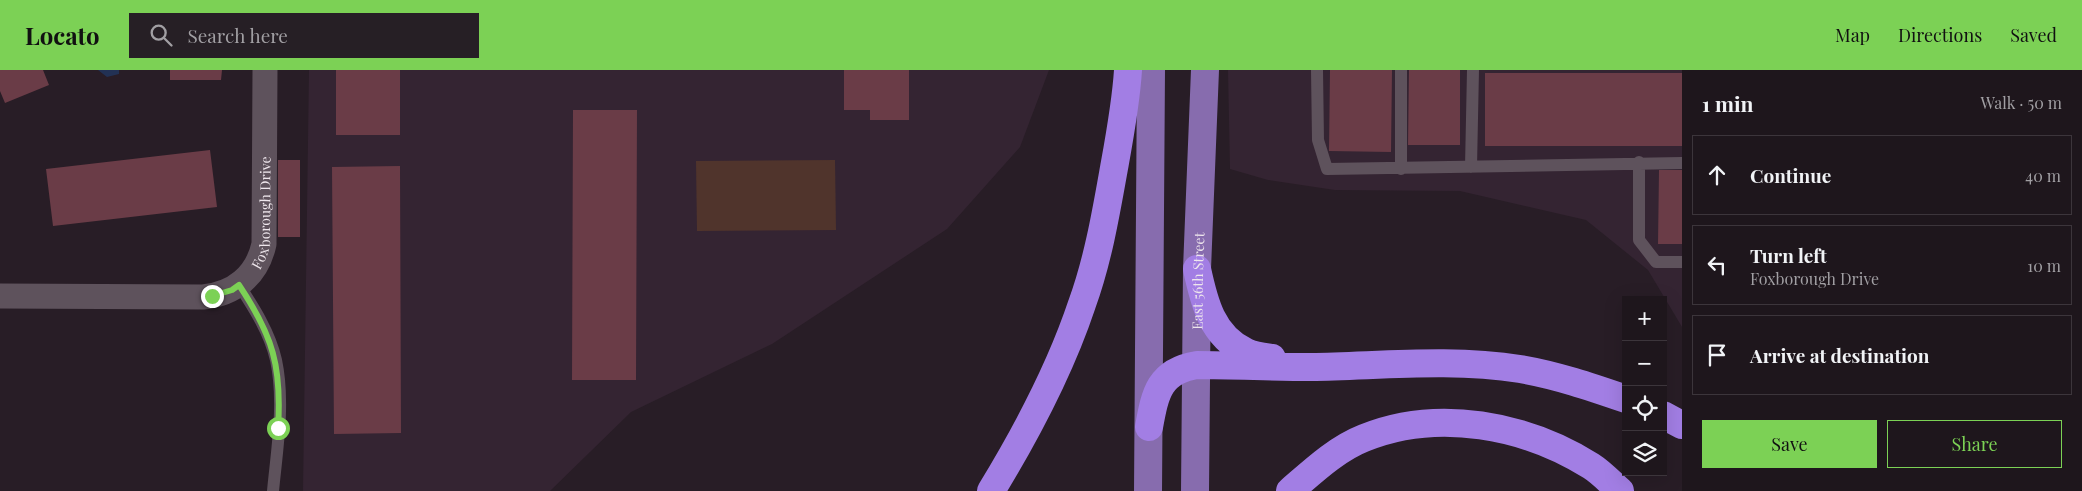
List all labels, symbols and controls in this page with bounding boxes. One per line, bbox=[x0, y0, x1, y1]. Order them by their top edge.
search box bbox=[129, 13, 479, 58]
text: Locato bbox=[25, 19, 99, 51]
icon: search bbox=[147, 21, 175, 49]
text: Search here bbox=[187, 22, 288, 48]
text: Map bbox=[1835, 23, 1870, 47]
text: Directions bbox=[1898, 23, 1982, 47]
text: Saved bbox=[2010, 23, 2057, 47]
text: 1 min bbox=[1702, 89, 1753, 117]
text: Walk · 50 m bbox=[1981, 92, 2062, 113]
street label: Foxborough Drive bbox=[246, 156, 274, 272]
icon: ahead bbox=[1703, 161, 1731, 189]
text: Continue bbox=[1750, 162, 1831, 188]
text: 40 m bbox=[2025, 165, 2061, 186]
street label: East 56th Street bbox=[1187, 231, 1208, 330]
text: Turn left bbox=[1750, 242, 1827, 268]
icon: left bbox=[1703, 251, 1731, 279]
text: 10 m bbox=[2027, 255, 2061, 276]
text: Foxborough Drive bbox=[1750, 268, 1879, 289]
route end bbox=[201, 285, 224, 308]
map controls bbox=[1622, 296, 1667, 476]
button: + bbox=[1622, 296, 1667, 341]
button: − bbox=[1622, 341, 1667, 386]
icon: arrive bbox=[1703, 341, 1731, 369]
text: Arrive at destination bbox=[1750, 342, 1930, 368]
button: locate bbox=[1622, 386, 1667, 431]
route start bbox=[267, 417, 290, 440]
button: Save bbox=[1702, 420, 1877, 468]
button: Share bbox=[1887, 420, 2062, 468]
button: layers bbox=[1622, 431, 1667, 476]

